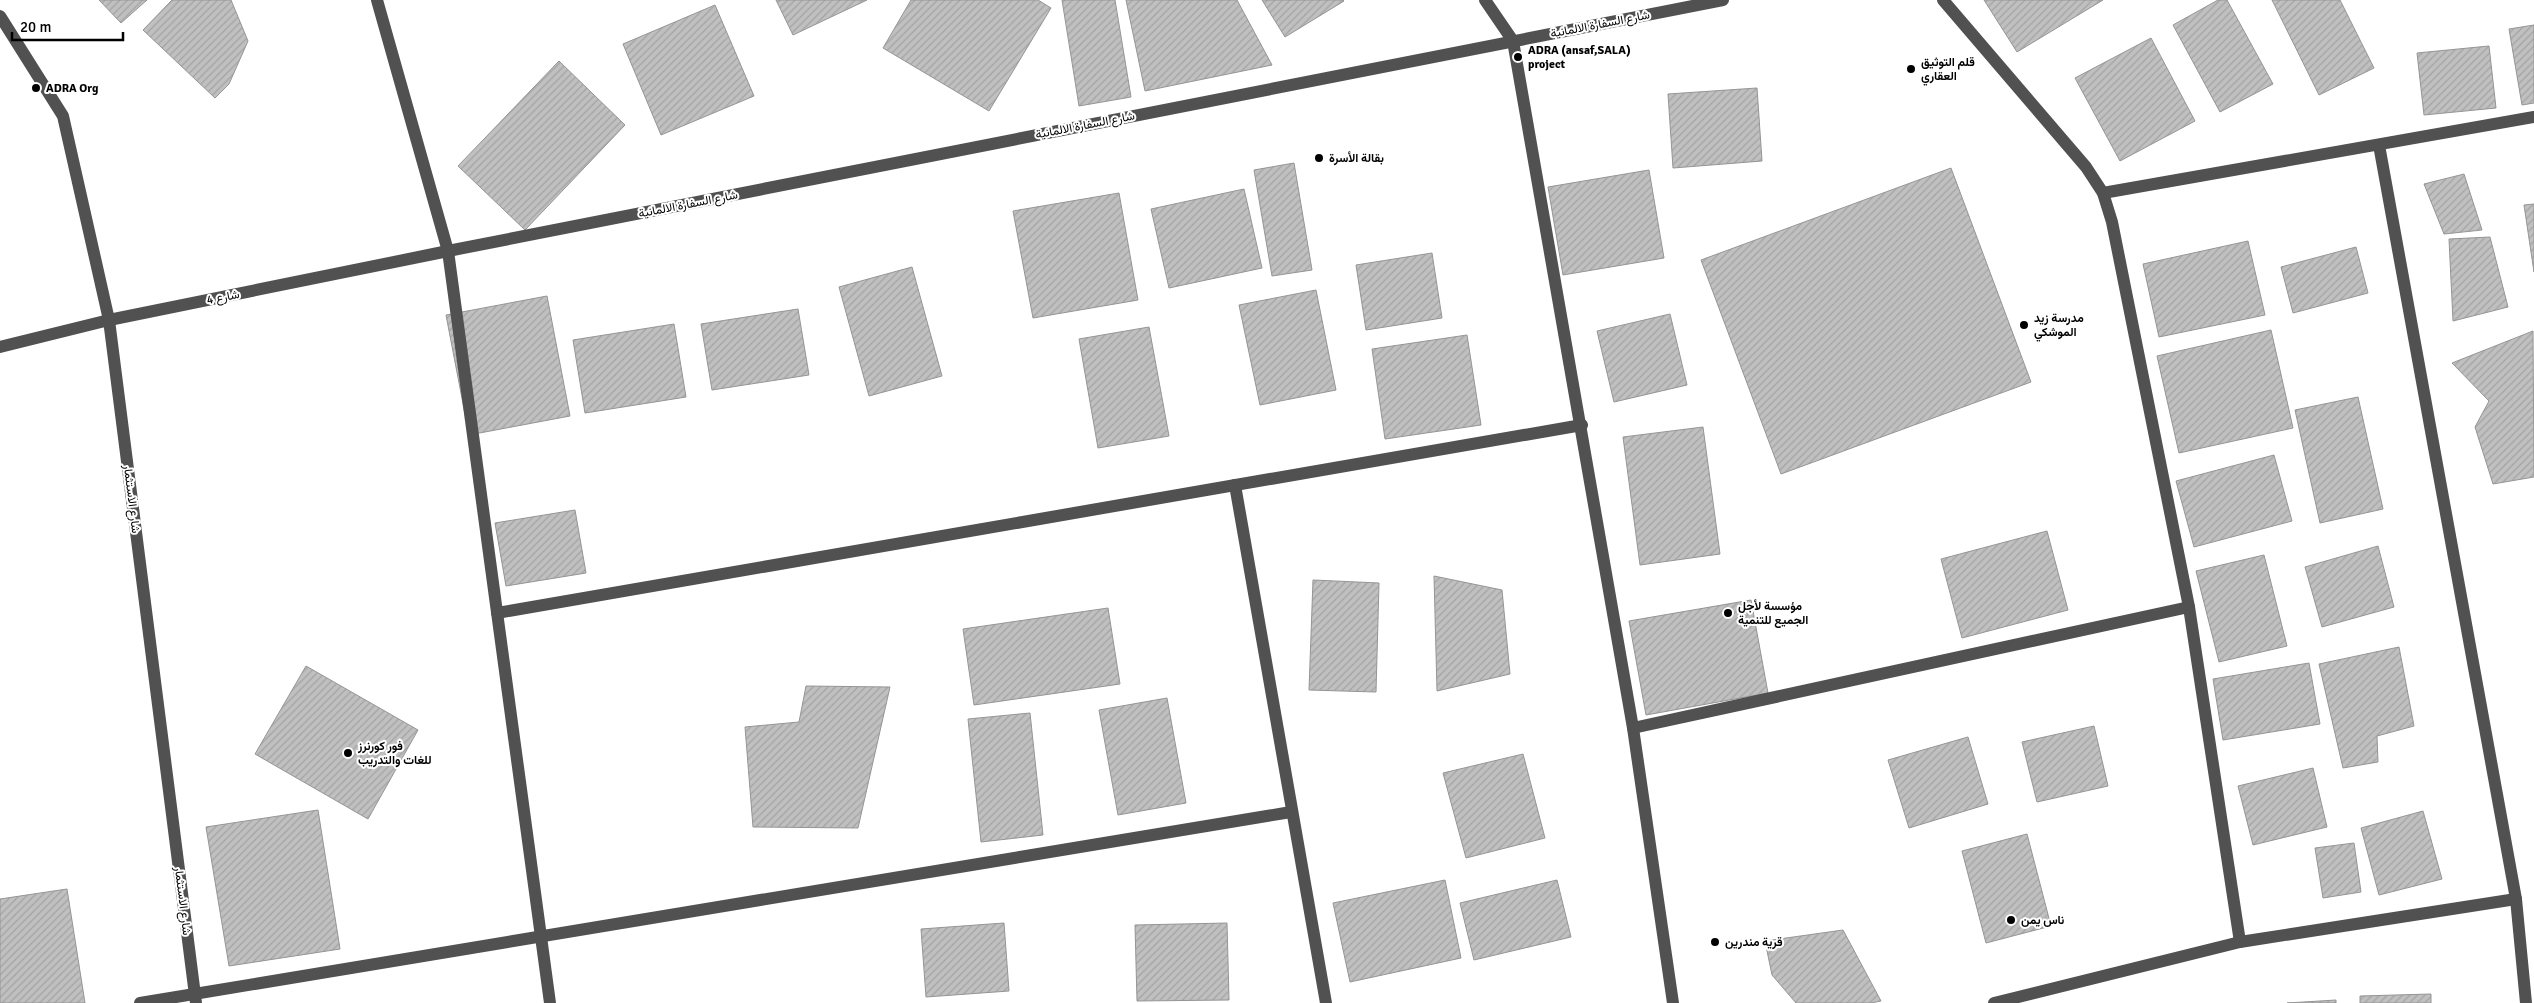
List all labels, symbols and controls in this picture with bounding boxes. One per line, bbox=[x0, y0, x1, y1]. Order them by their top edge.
street label: شارع السفارة الالمانية bbox=[1549, 8, 1651, 42]
scale bar bbox=[12, 10, 124, 42]
text: 20 m bbox=[20, 18, 51, 36]
place label: ADRA (ansaf,SALA) project bbox=[1528, 43, 1631, 72]
marker: ADRA (ansaf,SALA) project bbox=[1512, 51, 1524, 63]
place label: قلم التوثيق العقاري bbox=[1921, 55, 1975, 86]
marker: قلم التوثيق العقاري bbox=[1905, 63, 1917, 75]
place label: ADRA Org bbox=[46, 81, 99, 96]
marker: ADRA Org bbox=[30, 82, 42, 94]
street label: شارع السفارة الالمانية bbox=[1034, 109, 1136, 143]
place label: بقالة الأسرة bbox=[1329, 151, 1384, 166]
marker: بقالة الأسرة bbox=[1313, 152, 1325, 164]
street label: شارع السفارة الالمانية bbox=[637, 188, 739, 222]
street label: شارع 4 bbox=[205, 287, 241, 309]
place label: مدرسة زيد الموشكي bbox=[2034, 311, 2084, 342]
marker: مدرسة زيد الموشكي bbox=[2018, 319, 2030, 331]
street label: شارع الاستثمار bbox=[119, 463, 143, 534]
place label: مؤسسة لأجل الجميع للتنمية bbox=[1738, 599, 1808, 628]
marker: مؤسسة لأجل الجميع للتنمية bbox=[1722, 607, 1734, 619]
place label: فور كورنرز للغات والتدريب bbox=[357, 739, 432, 768]
marker: فور كورنرز للغات والتدريب bbox=[342, 747, 354, 759]
street label: شارع الاستثمار bbox=[170, 865, 194, 936]
place label: ناس يمن bbox=[2021, 913, 2065, 928]
marker: ناس يمن bbox=[2005, 914, 2017, 926]
place label: قرية مندرين bbox=[1725, 935, 1783, 950]
marker: قرية مندرين bbox=[1709, 936, 1721, 948]

